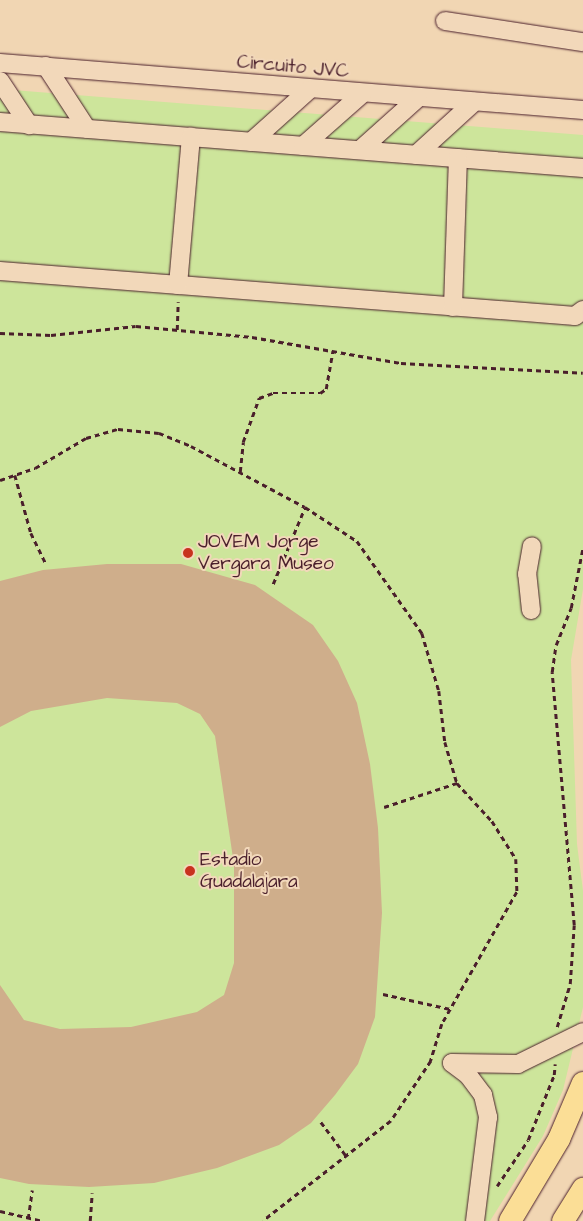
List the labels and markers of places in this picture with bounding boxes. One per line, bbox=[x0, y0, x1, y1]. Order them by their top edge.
place label: JOVEM Jorge Vergara Museo bbox=[198, 531, 334, 575]
marker: JOVEM Jorge Vergara Museo bbox=[182, 547, 194, 559]
place label: Estadio Guadalajara bbox=[200, 849, 298, 893]
marker: Estadio Guadalajara bbox=[184, 865, 196, 877]

